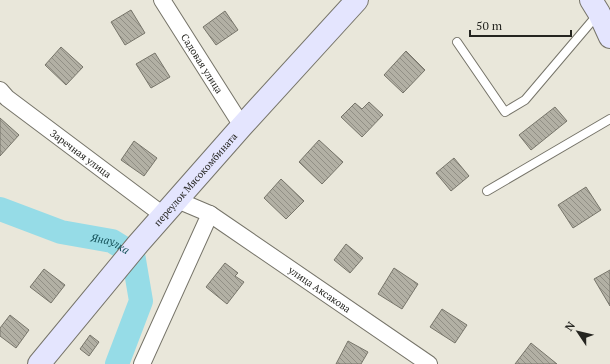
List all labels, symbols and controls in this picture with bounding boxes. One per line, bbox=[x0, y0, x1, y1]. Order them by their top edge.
scale bar bbox=[470, 12, 571, 38]
text: 50 m bbox=[476, 18, 503, 33]
street label: Садовая улица bbox=[178, 31, 226, 96]
street label: Заречная улица bbox=[48, 126, 114, 181]
street label: переулок Мясокомбината bbox=[151, 130, 240, 229]
water label: Янаулка bbox=[89, 230, 132, 257]
street label: улица Аксакова bbox=[285, 263, 353, 315]
north arrow bbox=[558, 312, 598, 352]
text: N bbox=[562, 318, 578, 334]

